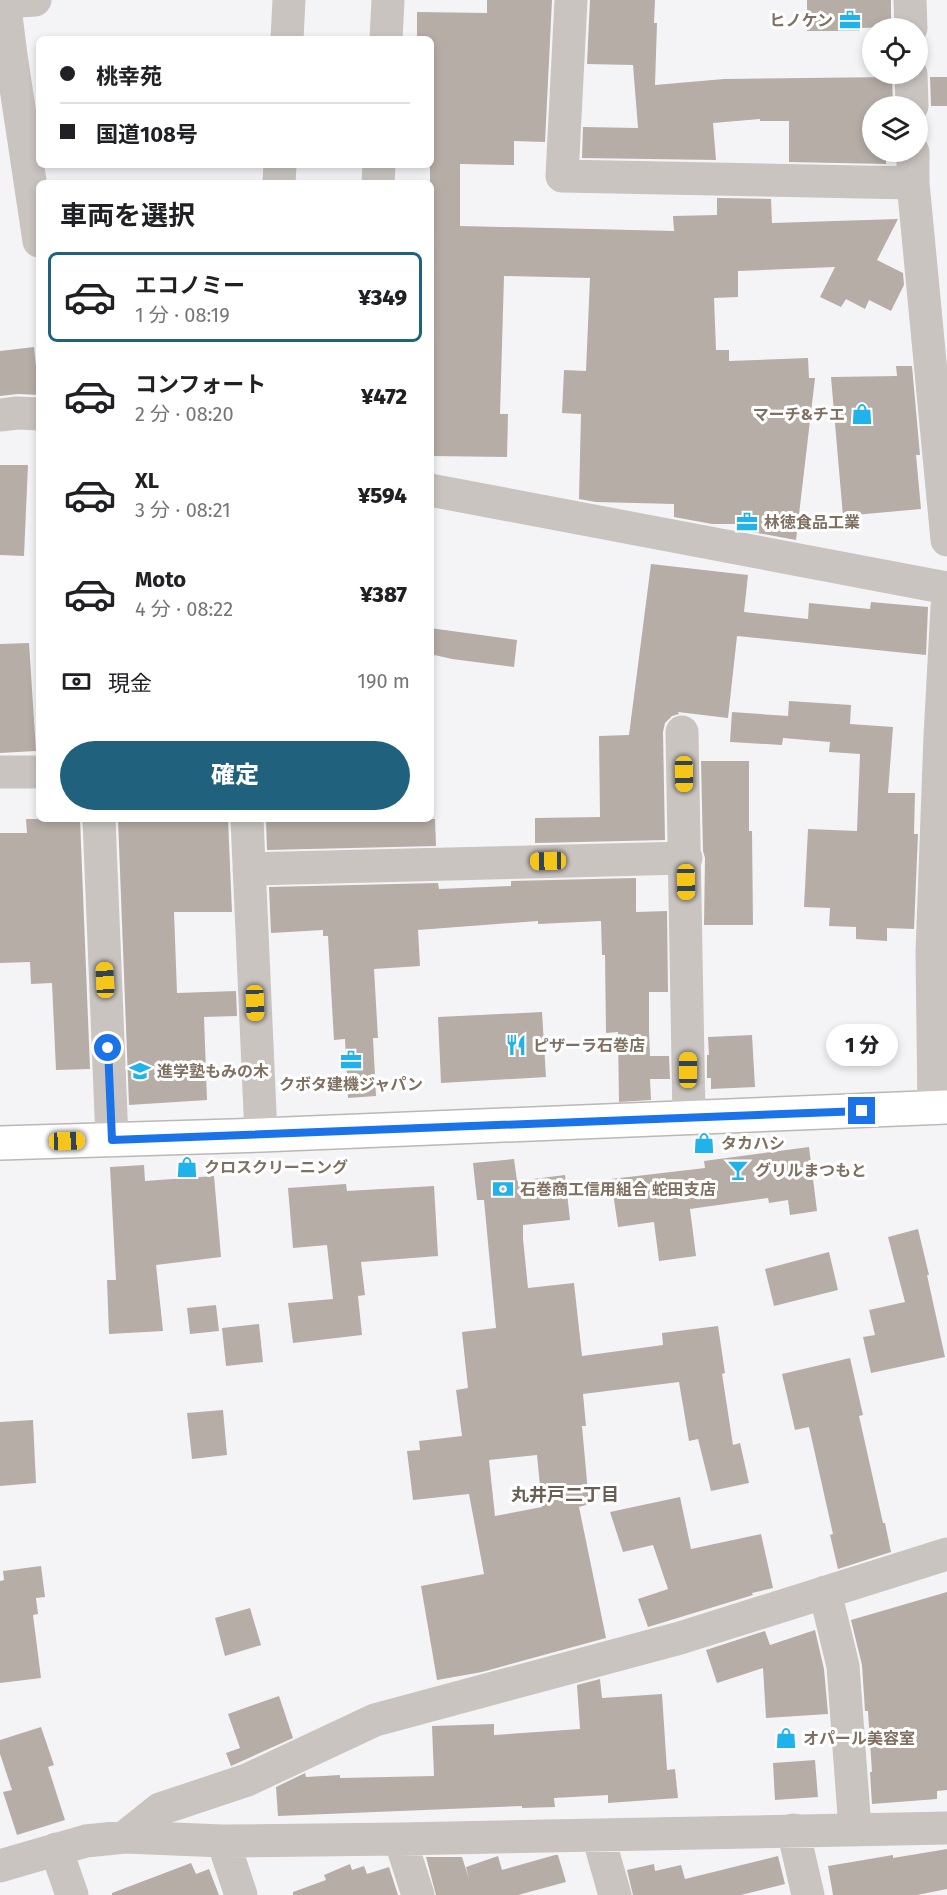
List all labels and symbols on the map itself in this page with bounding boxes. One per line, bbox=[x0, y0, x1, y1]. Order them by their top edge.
office icon: ヒノケン bbox=[838, 8, 862, 32]
place label: ヒノケン bbox=[769, 11, 833, 30]
shop icon: マーチ&チエ bbox=[850, 402, 874, 426]
place label: マーチ&チエ bbox=[753, 405, 845, 424]
office icon: 林徳食品工業 bbox=[735, 510, 759, 534]
place label: 林徳食品工業 bbox=[764, 513, 860, 532]
car bbox=[675, 756, 693, 792]
car bbox=[530, 852, 566, 870]
car bbox=[677, 864, 695, 900]
car bbox=[95, 962, 115, 998]
car bbox=[245, 985, 265, 1021]
callout: 1 分 bbox=[826, 1024, 898, 1066]
restaurant icon: ピザーラ石巻店 bbox=[504, 1033, 528, 1057]
route start bbox=[94, 1034, 121, 1061]
place label: ピザーラ石巻店 bbox=[533, 1036, 645, 1055]
office icon: クボタ建機ジャパン bbox=[339, 1048, 363, 1072]
car bbox=[679, 1052, 697, 1088]
school or university icon: 進学塾もみの木 bbox=[128, 1059, 152, 1083]
place label: 進学塾もみの木 bbox=[157, 1062, 269, 1081]
place label: クボタ建機ジャパン bbox=[279, 1075, 423, 1094]
route end bbox=[848, 1097, 875, 1124]
car bbox=[49, 1131, 85, 1151]
shop icon: タカハシ bbox=[692, 1131, 716, 1155]
place label: タカハシ bbox=[721, 1134, 785, 1153]
shop icon: クロスクリーニング bbox=[175, 1155, 199, 1179]
place label: クロスクリーニング bbox=[204, 1158, 348, 1177]
bar icon: グリルまつもと bbox=[726, 1158, 750, 1182]
place label: グリルまつもと bbox=[755, 1161, 867, 1180]
bank icon: 石巻商工信用組合 蛇田支店 bbox=[491, 1177, 515, 1201]
place label: 石巻商工信用組合 蛇田支店 bbox=[520, 1180, 716, 1199]
district label: 丸井戸二丁目 bbox=[511, 1484, 619, 1506]
shop icon: オパール美容室 bbox=[774, 1726, 798, 1750]
place label: オパール美容室 bbox=[803, 1729, 915, 1748]

